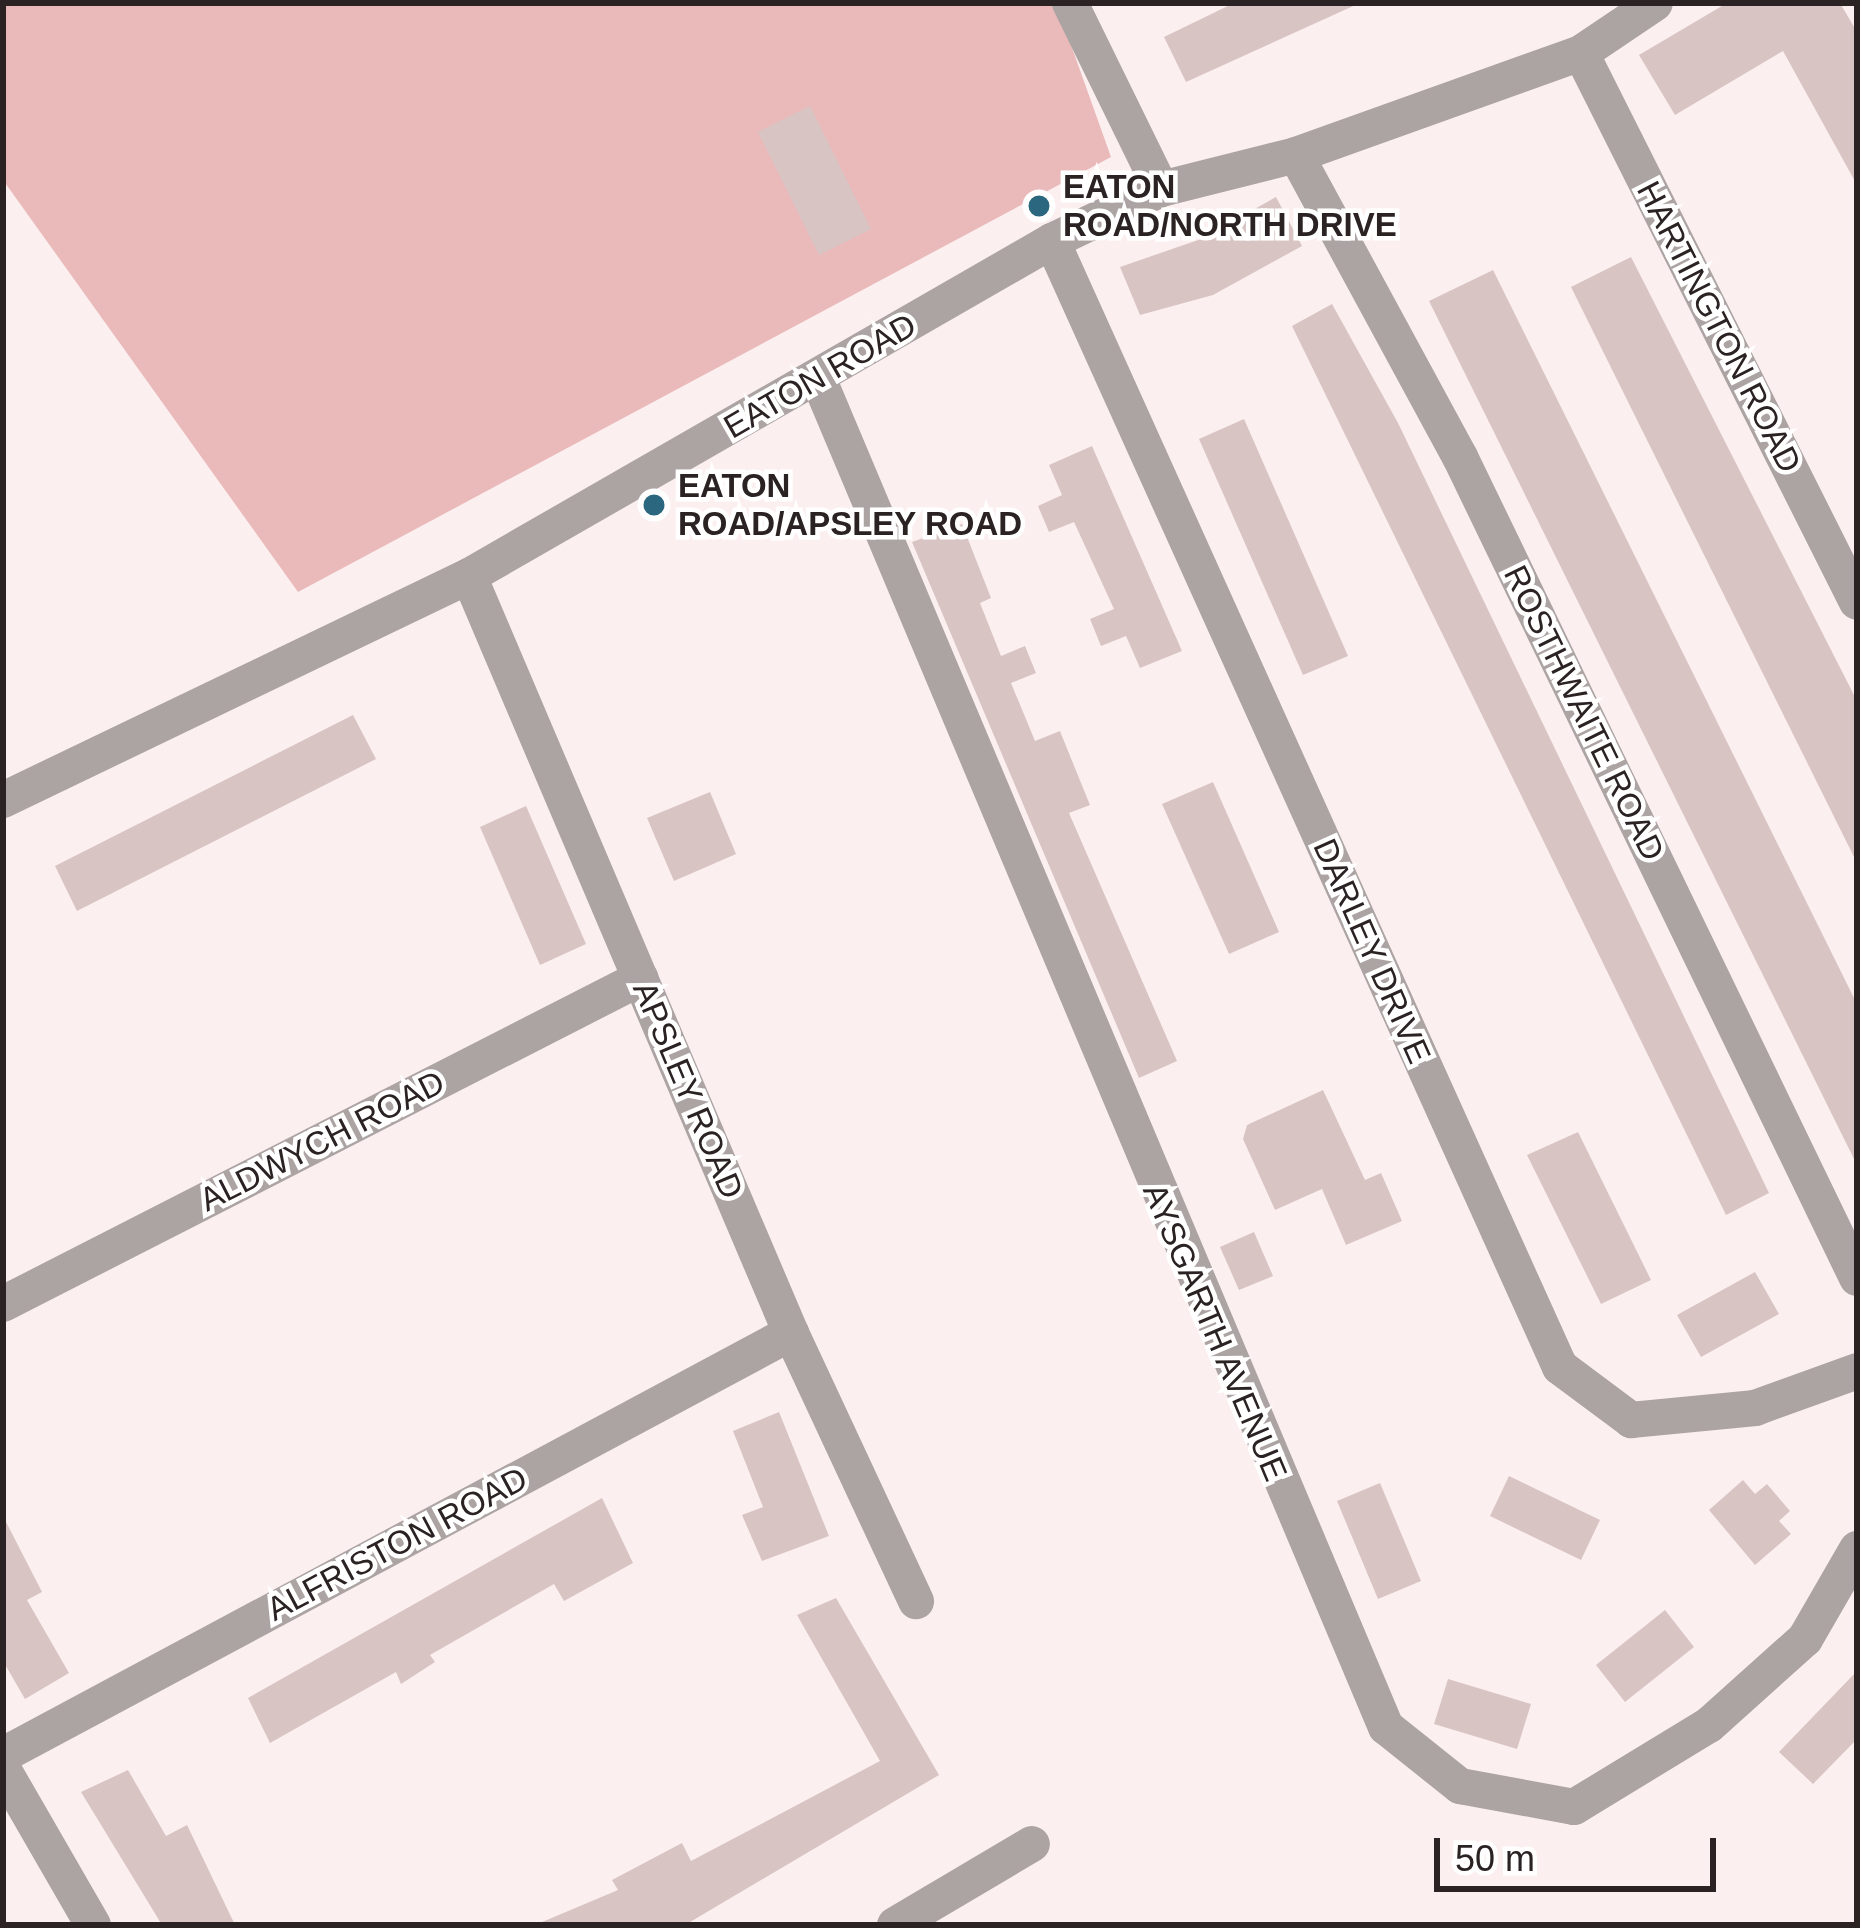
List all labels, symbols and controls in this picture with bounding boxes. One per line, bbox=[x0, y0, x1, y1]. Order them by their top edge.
place label: EATON ROAD/NORTH DRIVE bbox=[1063, 167, 1397, 245]
street label: HARTINGTON ROAD bbox=[1628, 175, 1810, 479]
marker: EATON ROAD/NORTH DRIVE bbox=[1026, 193, 1052, 219]
street label: EATON ROAD bbox=[717, 305, 923, 447]
place label: EATON ROAD/APSLEY ROAD bbox=[678, 466, 1023, 544]
marker: EATON ROAD/APSLEY ROAD bbox=[641, 492, 667, 518]
street label: ROSTHWAITE ROAD bbox=[1495, 559, 1673, 867]
street label: DARLEY DRIVE bbox=[1305, 832, 1439, 1070]
street label: APSLEY ROAD bbox=[624, 975, 752, 1205]
street label: ALDWYCH ROAD bbox=[193, 1062, 451, 1220]
street label: AYSGARTH AVENUE bbox=[1134, 1177, 1296, 1487]
street label: ALFRISTON ROAD bbox=[260, 1459, 534, 1629]
scale bar bbox=[1440, 1814, 1722, 1888]
text: 50 m bbox=[1455, 1838, 1535, 1879]

